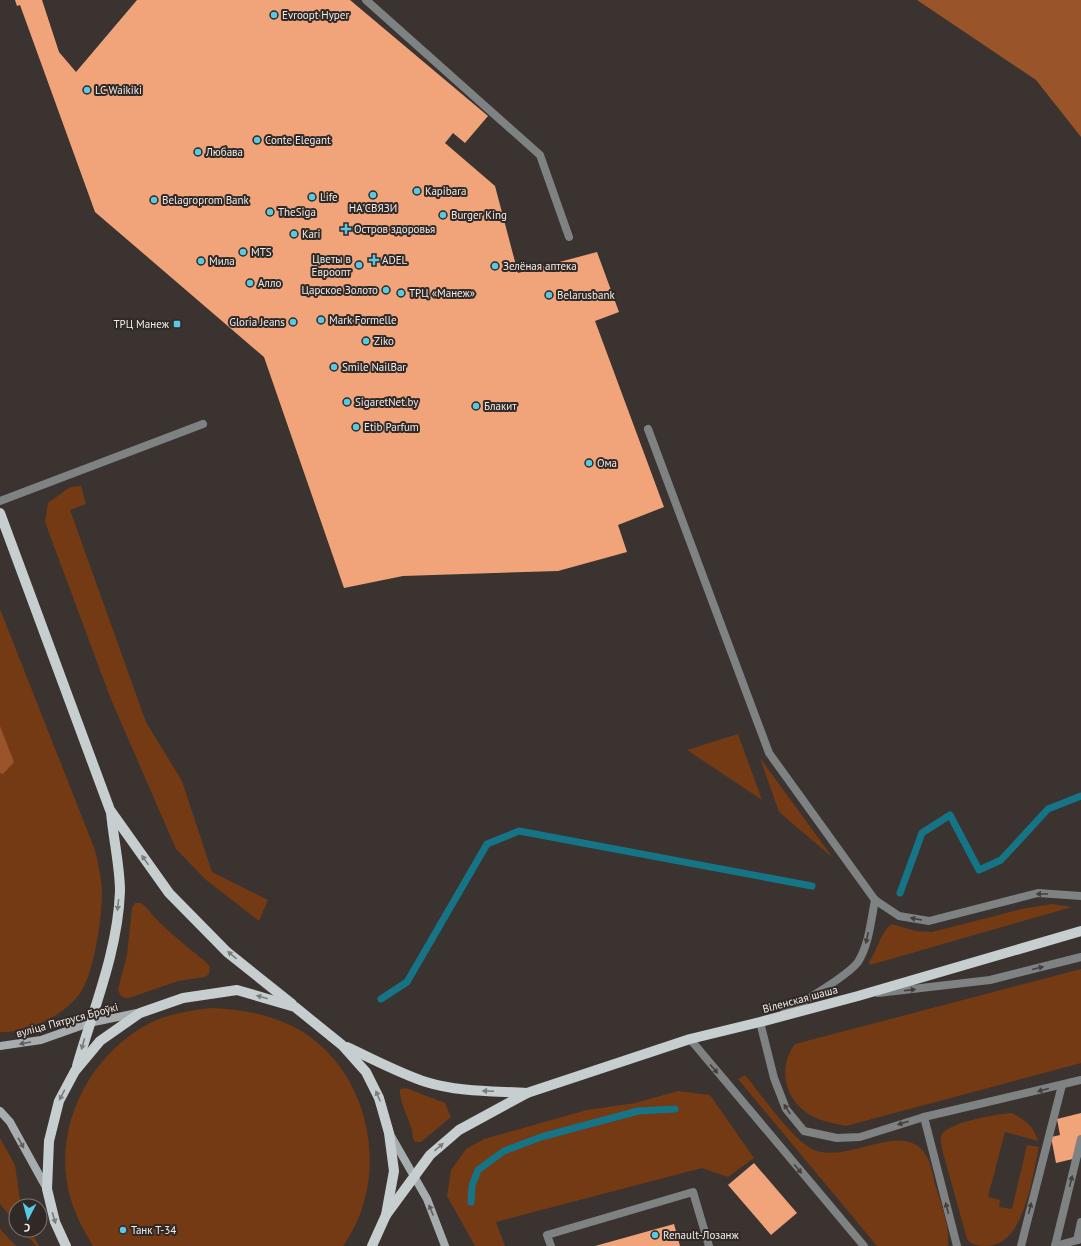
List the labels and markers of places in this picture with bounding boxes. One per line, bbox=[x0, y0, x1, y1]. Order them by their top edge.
place label: Evroopt Hyper bbox=[282, 8, 349, 22]
marker: Evroopt Hyper bbox=[269, 10, 279, 20]
place label: LC Waikiki bbox=[95, 83, 142, 97]
marker: LC Waikiki bbox=[82, 85, 92, 95]
place label: Conte Elegant bbox=[265, 133, 331, 147]
marker: Conte Elegant bbox=[252, 135, 262, 145]
place label: Любава bbox=[205, 145, 243, 159]
marker: Любава bbox=[193, 147, 203, 157]
place label: Kapibara bbox=[425, 184, 466, 198]
marker: Kapibara bbox=[412, 186, 422, 196]
place label: Life bbox=[320, 190, 338, 204]
marker: НАʼСВЯЗИ bbox=[368, 190, 378, 200]
marker: Life bbox=[307, 192, 317, 202]
place label: Belagroprom Bank bbox=[162, 193, 250, 207]
marker: Belagroprom Bank bbox=[149, 195, 159, 205]
place label: НАʼСВЯЗИ bbox=[349, 201, 397, 215]
place label: TheSiga bbox=[278, 205, 316, 219]
marker: TheSiga bbox=[265, 207, 275, 217]
place label: Burger King bbox=[451, 208, 507, 222]
marker: Burger King bbox=[438, 210, 448, 220]
place label: Остров здоровья bbox=[354, 222, 435, 236]
marker: Остров здоровья bbox=[341, 224, 351, 234]
place label: Kari bbox=[302, 227, 321, 241]
marker: Kari bbox=[289, 229, 299, 239]
place label: MTS bbox=[251, 245, 272, 259]
marker: MTS bbox=[238, 247, 248, 257]
place label: Цветы в Евроопт bbox=[312, 252, 352, 279]
place label: ADEL bbox=[382, 253, 408, 267]
place label: Мила bbox=[209, 254, 235, 268]
marker: ADEL bbox=[369, 255, 379, 265]
marker: Мила bbox=[196, 256, 206, 266]
place label: Зелёная аптека bbox=[503, 259, 577, 273]
marker: Цветы в Евроопт bbox=[354, 260, 364, 270]
marker: Зелёная аптека bbox=[490, 261, 500, 271]
place label: Алло bbox=[258, 276, 281, 290]
marker: Алло bbox=[245, 278, 255, 288]
place label: Царское Золото bbox=[301, 283, 378, 297]
marker: Царское Золото bbox=[381, 285, 391, 295]
place label: ТРЦ «Манеж» bbox=[409, 286, 475, 300]
marker: ТРЦ «Манеж» bbox=[396, 288, 406, 298]
place label: Belarusbank bbox=[557, 288, 615, 302]
marker: Belarusbank bbox=[544, 290, 554, 300]
place label: Mark Formelle bbox=[329, 313, 397, 327]
place label: Gloria Jeans bbox=[229, 315, 285, 329]
marker: Mark Formelle bbox=[316, 315, 326, 325]
place label: ТРЦ Манеж bbox=[113, 317, 170, 331]
marker: Gloria Jeans bbox=[288, 317, 298, 327]
marker: ТРЦ Манеж bbox=[172, 319, 182, 329]
place label: Ziko bbox=[374, 334, 394, 348]
marker: Ziko bbox=[361, 336, 371, 346]
place label: Smile NailBar bbox=[342, 360, 406, 374]
marker: Smile NailBar bbox=[329, 362, 339, 372]
place label: SigaretNet.by bbox=[355, 395, 419, 409]
marker: SigaretNet.by bbox=[342, 397, 352, 407]
place label: Блакит bbox=[484, 399, 517, 413]
marker: Блакит bbox=[471, 401, 481, 411]
place label: Etib Parfum bbox=[364, 420, 419, 434]
marker: Etib Parfum bbox=[351, 422, 361, 432]
place label: Ома bbox=[597, 456, 617, 470]
marker: Ома bbox=[584, 458, 594, 468]
place label: Танк Т-34 bbox=[131, 1223, 176, 1237]
marker: Танк Т-34 bbox=[118, 1225, 128, 1235]
place label: Renault-Лозанж bbox=[663, 1228, 740, 1242]
marker: Renault-Лозанж bbox=[650, 1230, 660, 1240]

